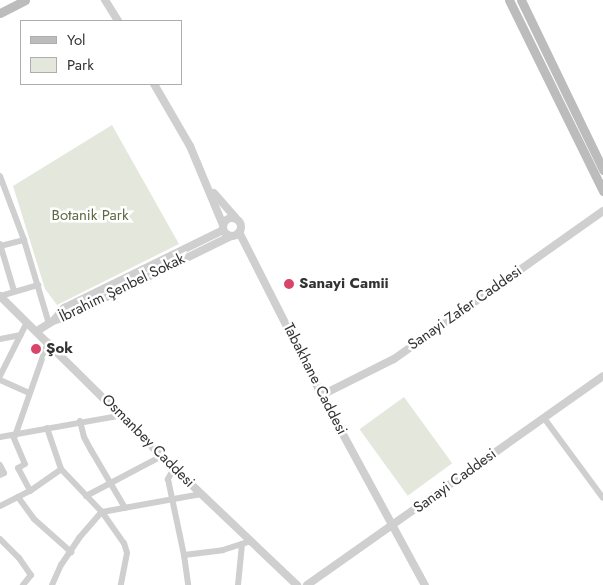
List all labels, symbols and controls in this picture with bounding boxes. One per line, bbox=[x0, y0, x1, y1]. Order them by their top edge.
legend bbox=[20, 20, 182, 85]
text: Yol bbox=[67, 29, 86, 51]
text: Park bbox=[67, 54, 94, 76]
park label: Botanik Park bbox=[52, 207, 128, 225]
street label: İbrahim Şenbel Sokak bbox=[56, 250, 188, 326]
street label: Sanayi Zafer Caddesi bbox=[405, 262, 525, 354]
place label: Sanayi Camii bbox=[299, 275, 389, 293]
marker: Sanayi Camii bbox=[283, 278, 295, 290]
street label: Tabakhane Caddesi bbox=[279, 320, 351, 438]
place label: Şok bbox=[46, 340, 73, 358]
marker: Şok bbox=[30, 343, 42, 355]
street label: Osmanbey Caddesi bbox=[98, 391, 198, 491]
street label: Sanayi Caddesi bbox=[410, 445, 500, 517]

